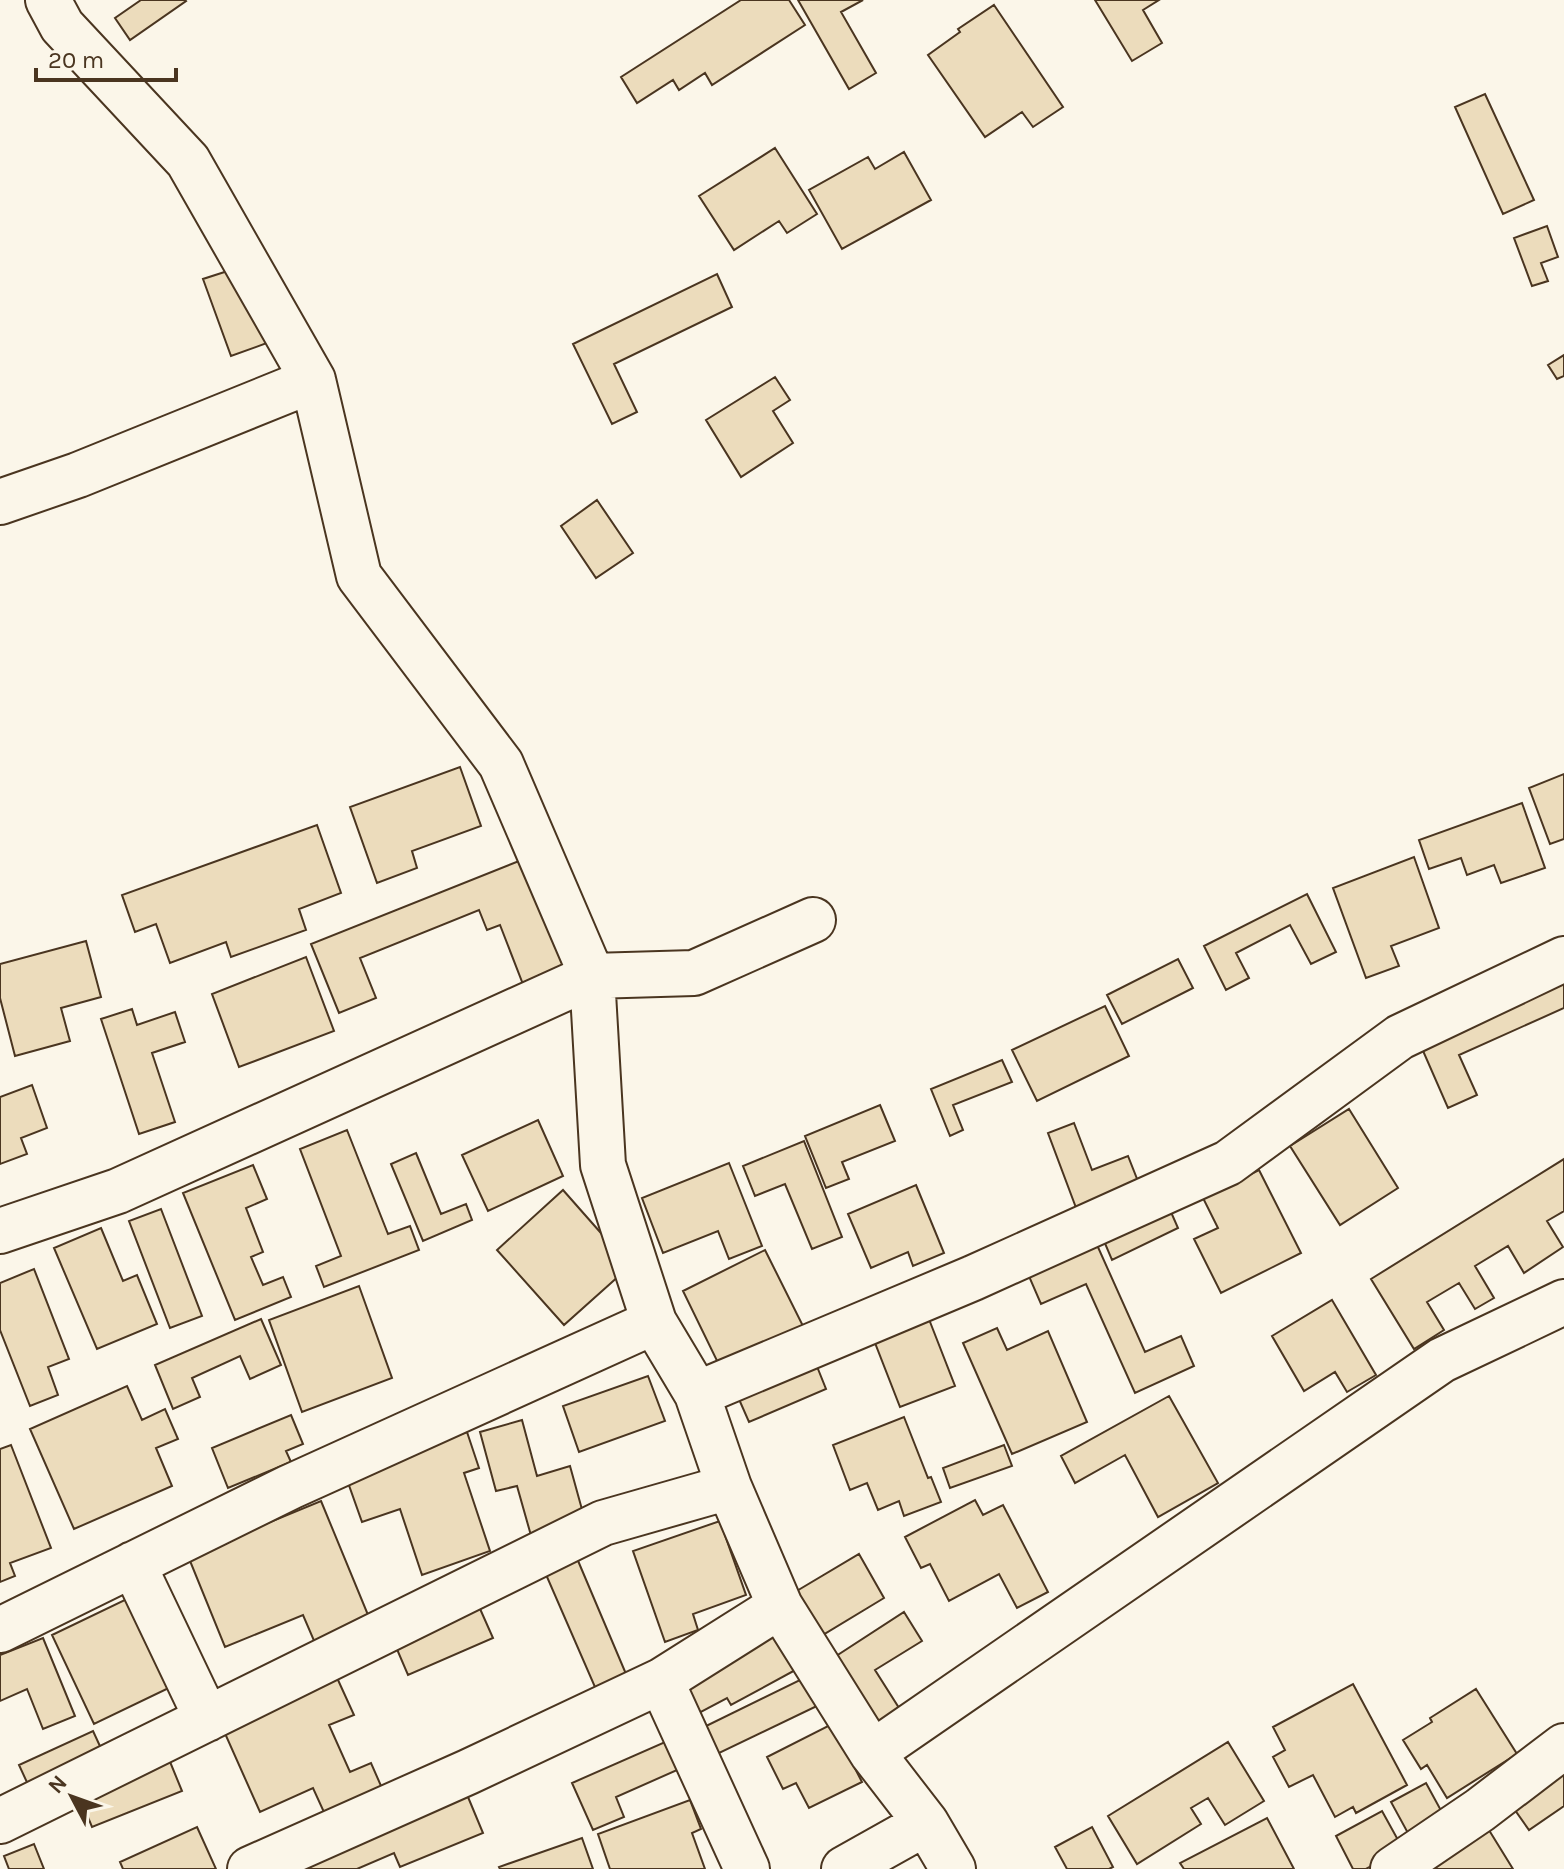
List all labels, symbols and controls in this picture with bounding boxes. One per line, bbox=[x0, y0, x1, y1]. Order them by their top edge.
scale bar bbox=[36, 32, 176, 82]
text: 20 m bbox=[48, 46, 104, 74]
north arrow bbox=[32, 1757, 112, 1837]
text: N bbox=[43, 1770, 73, 1799]

